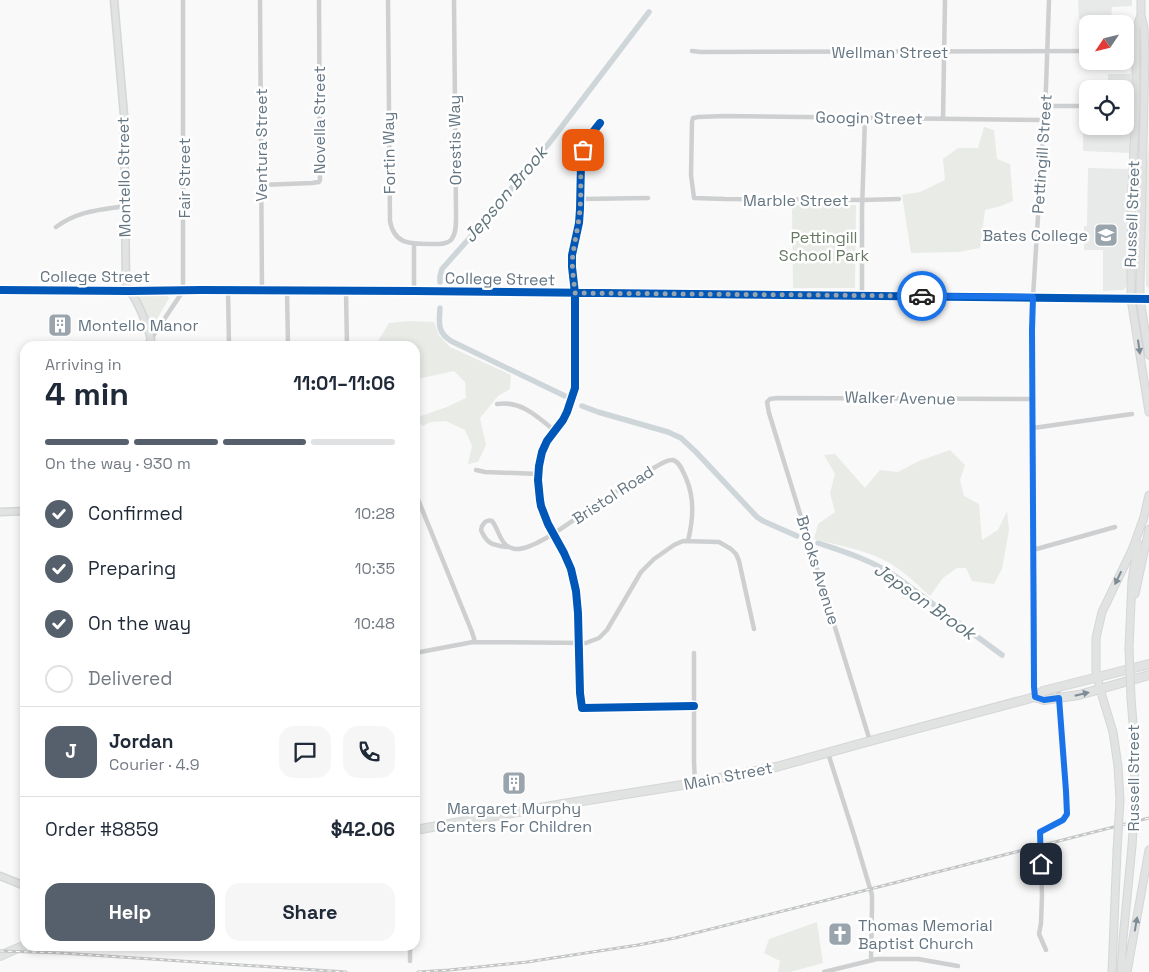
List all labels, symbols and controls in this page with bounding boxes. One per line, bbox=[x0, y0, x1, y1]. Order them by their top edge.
north arrow bbox=[1079, 15, 1134, 70]
map controls bbox=[1079, 15, 1134, 135]
street label: Wellman Street bbox=[832, 42, 948, 63]
street label: Novella Street bbox=[309, 66, 330, 174]
button: locate bbox=[1079, 80, 1134, 135]
street label: Ventura Street bbox=[251, 88, 272, 202]
street label: Pettingill Street bbox=[1027, 93, 1057, 215]
street label: Orestis Way bbox=[444, 95, 466, 185]
street label: Googin Street bbox=[815, 107, 923, 129]
street label: Fortin Way bbox=[378, 112, 400, 194]
street label: Montello Street bbox=[112, 117, 136, 237]
pin bbox=[562, 129, 604, 171]
icon: bag bbox=[569, 136, 597, 164]
street label: Fair Street bbox=[174, 138, 195, 218]
water label: Jepson Brook bbox=[458, 139, 554, 247]
street label: Russell Street bbox=[1120, 160, 1144, 268]
street label: Marble Street bbox=[743, 190, 849, 211]
school or university icon: Bates College bbox=[1093, 222, 1119, 248]
place label: Bates College bbox=[982, 225, 1088, 246]
park label: Pettingill School Park bbox=[779, 227, 870, 266]
street label: College Street bbox=[40, 266, 150, 287]
street label: College Street bbox=[445, 268, 555, 290]
courier bbox=[897, 271, 947, 321]
icon: car bbox=[908, 282, 936, 310]
building icon: Montello Manor bbox=[47, 312, 73, 338]
place label: Montello Manor bbox=[78, 315, 198, 336]
one-way arrow bbox=[1135, 339, 1143, 355]
text: Arriving in bbox=[45, 354, 122, 375]
text: 11:01–11:06 bbox=[293, 371, 395, 396]
text: 4 min bbox=[45, 374, 129, 414]
street label: Walker Avenue bbox=[844, 387, 956, 409]
text: On the way · 930 m bbox=[45, 453, 191, 474]
street label: Bristol Road bbox=[568, 461, 658, 529]
icon: check bbox=[45, 500, 73, 528]
text: Confirmed bbox=[88, 501, 183, 526]
text: 10:28 bbox=[354, 503, 395, 524]
street label: Brooks Avenue bbox=[791, 513, 845, 627]
icon: check bbox=[45, 555, 73, 583]
text: Preparing bbox=[88, 556, 176, 581]
water label: Jepson Brook bbox=[870, 557, 982, 646]
text: 10:35 bbox=[355, 558, 395, 579]
one-way arrow bbox=[1114, 571, 1122, 585]
icon: check bbox=[45, 610, 73, 638]
text: On the way bbox=[88, 611, 191, 636]
text: 10:48 bbox=[354, 613, 395, 634]
text: Delivered bbox=[88, 666, 173, 691]
one-way arrow bbox=[1075, 689, 1091, 697]
street label: Russell Street bbox=[1123, 724, 1144, 832]
button: chat bbox=[279, 726, 331, 778]
button: phone bbox=[343, 726, 395, 778]
text: Jordan bbox=[109, 729, 174, 754]
text: J bbox=[65, 739, 77, 764]
text: Courier · 4.9 bbox=[109, 754, 199, 775]
street label: Main Street bbox=[682, 757, 774, 795]
building icon: Margaret Murphy Centers For Children bbox=[501, 770, 527, 796]
place label: Margaret Murphy Centers For Children bbox=[436, 798, 592, 837]
text: Order #8859 bbox=[45, 817, 159, 842]
text: $42.06 bbox=[331, 817, 395, 842]
pin bbox=[1020, 843, 1062, 885]
icon: home bbox=[1027, 850, 1055, 878]
button: Help bbox=[45, 883, 215, 941]
button: Share bbox=[225, 883, 395, 941]
place label: Thomas Memorial Baptist Church bbox=[858, 915, 993, 954]
one-way arrow bbox=[1132, 916, 1140, 932]
church icon: Thomas Memorial Baptist Church bbox=[827, 921, 853, 947]

